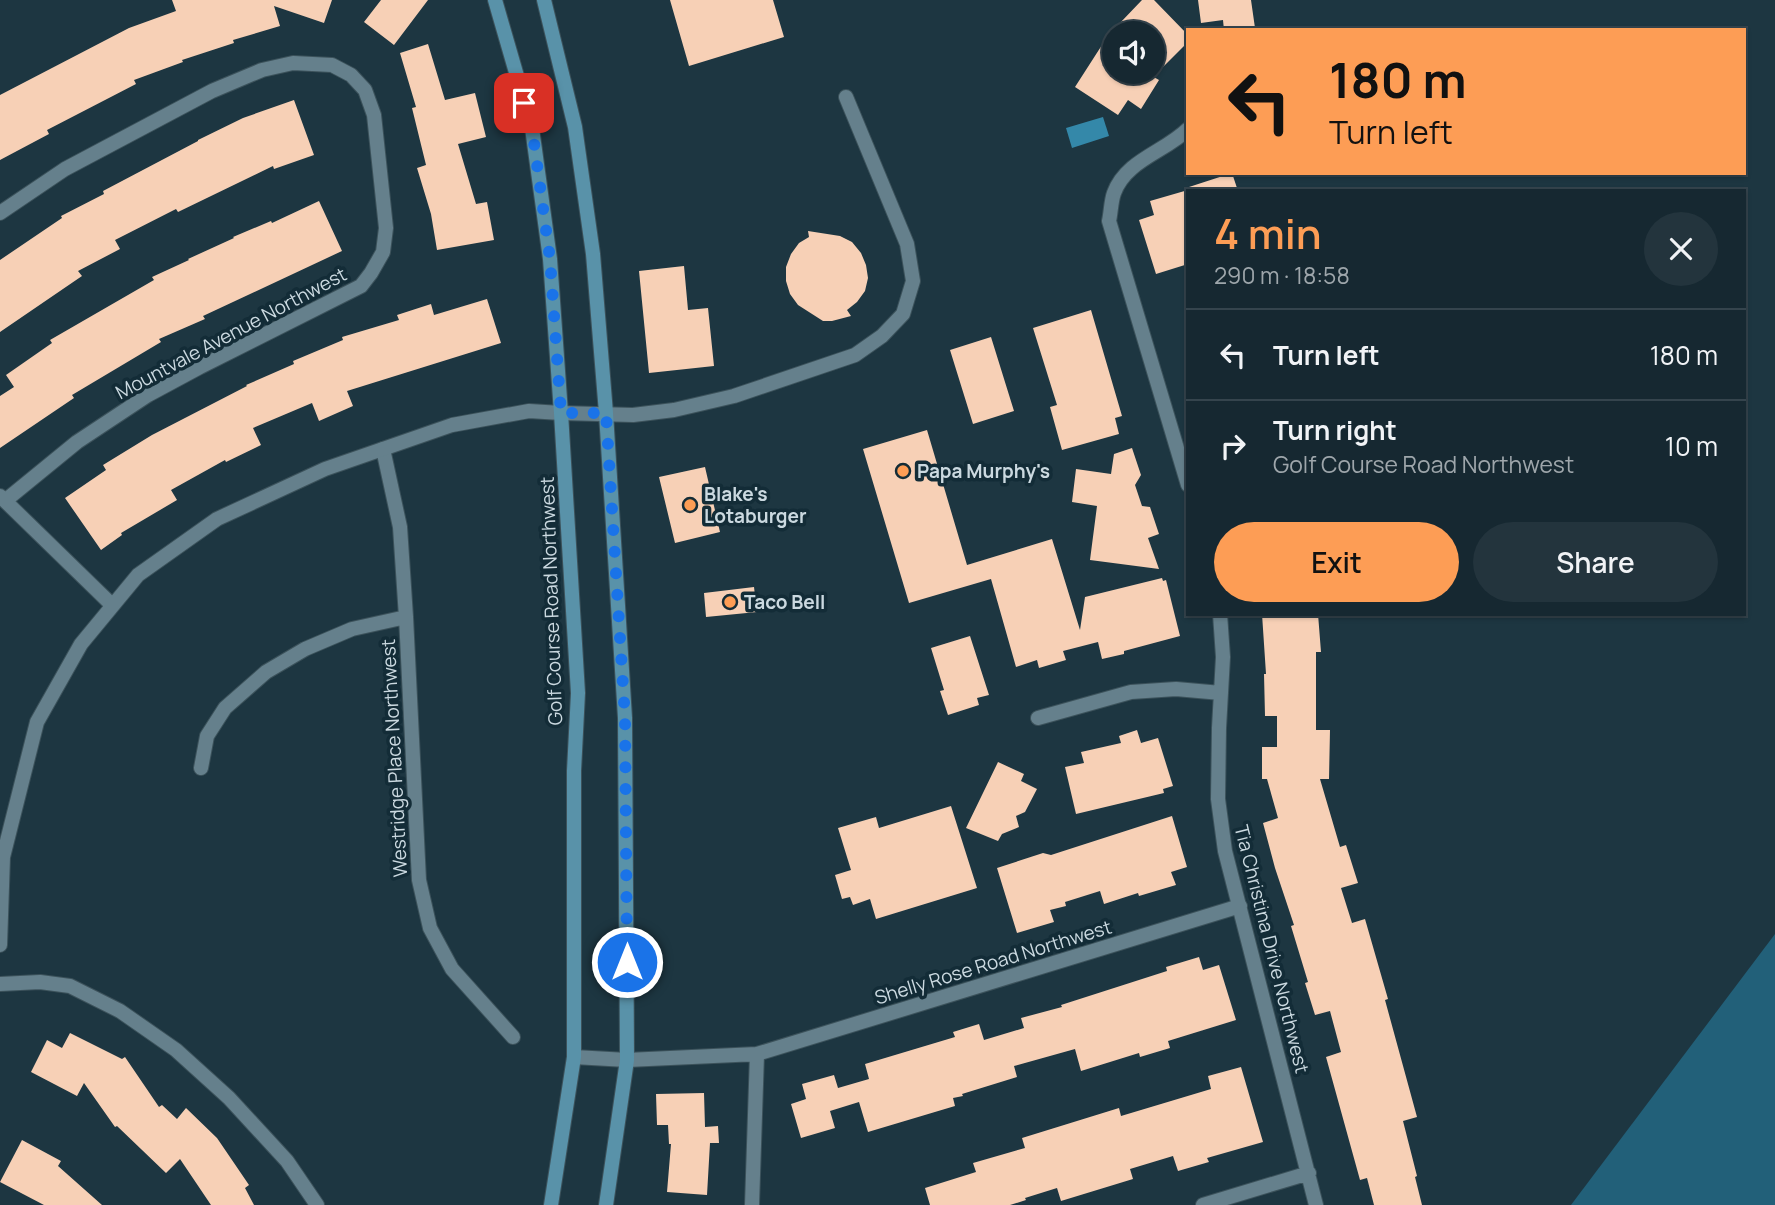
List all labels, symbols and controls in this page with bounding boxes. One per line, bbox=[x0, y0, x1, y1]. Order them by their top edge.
map controls bbox=[1102, 21, 1165, 84]
button: sound bbox=[1102, 21, 1165, 84]
text: 180 m bbox=[1329, 46, 1467, 113]
icon: left bbox=[1214, 56, 1305, 147]
pin bbox=[494, 73, 554, 133]
icon: arrive bbox=[505, 84, 543, 122]
text: Turn left bbox=[1329, 110, 1453, 154]
text: 4 min bbox=[1214, 204, 1322, 262]
button: close bbox=[1644, 212, 1718, 286]
text: 290 m · 18:58 bbox=[1214, 259, 1350, 291]
street label: Mountvale Avenue Northwest bbox=[111, 261, 351, 405]
icon: left bbox=[1214, 336, 1252, 374]
text: Turn left bbox=[1273, 337, 1380, 373]
text: 180 m bbox=[1650, 337, 1718, 373]
text: Turn right bbox=[1273, 412, 1397, 448]
icon: right bbox=[1214, 427, 1252, 465]
text: 10 m bbox=[1665, 428, 1718, 464]
text: Golf Course Road Northwest bbox=[1273, 448, 1574, 480]
place label: Papa Murphy's bbox=[917, 458, 1050, 484]
marker: Papa Murphy's bbox=[895, 463, 911, 479]
street label: Golf Course Road Northwest bbox=[534, 476, 568, 726]
place label: Blake's Lotaburger bbox=[704, 481, 807, 529]
marker: Blake's Lotaburger bbox=[682, 497, 698, 513]
button: Exit bbox=[1214, 522, 1459, 602]
button: Share bbox=[1473, 522, 1718, 602]
place label: Taco Bell bbox=[744, 589, 825, 615]
marker: Taco Bell bbox=[722, 594, 738, 610]
street label: Westridge Place Northwest bbox=[375, 638, 413, 878]
street label: Tia Christina Drive Northwest bbox=[1229, 822, 1315, 1076]
street label: Shelly Rose Road Northwest bbox=[871, 914, 1115, 1010]
position arrow bbox=[590, 925, 664, 999]

